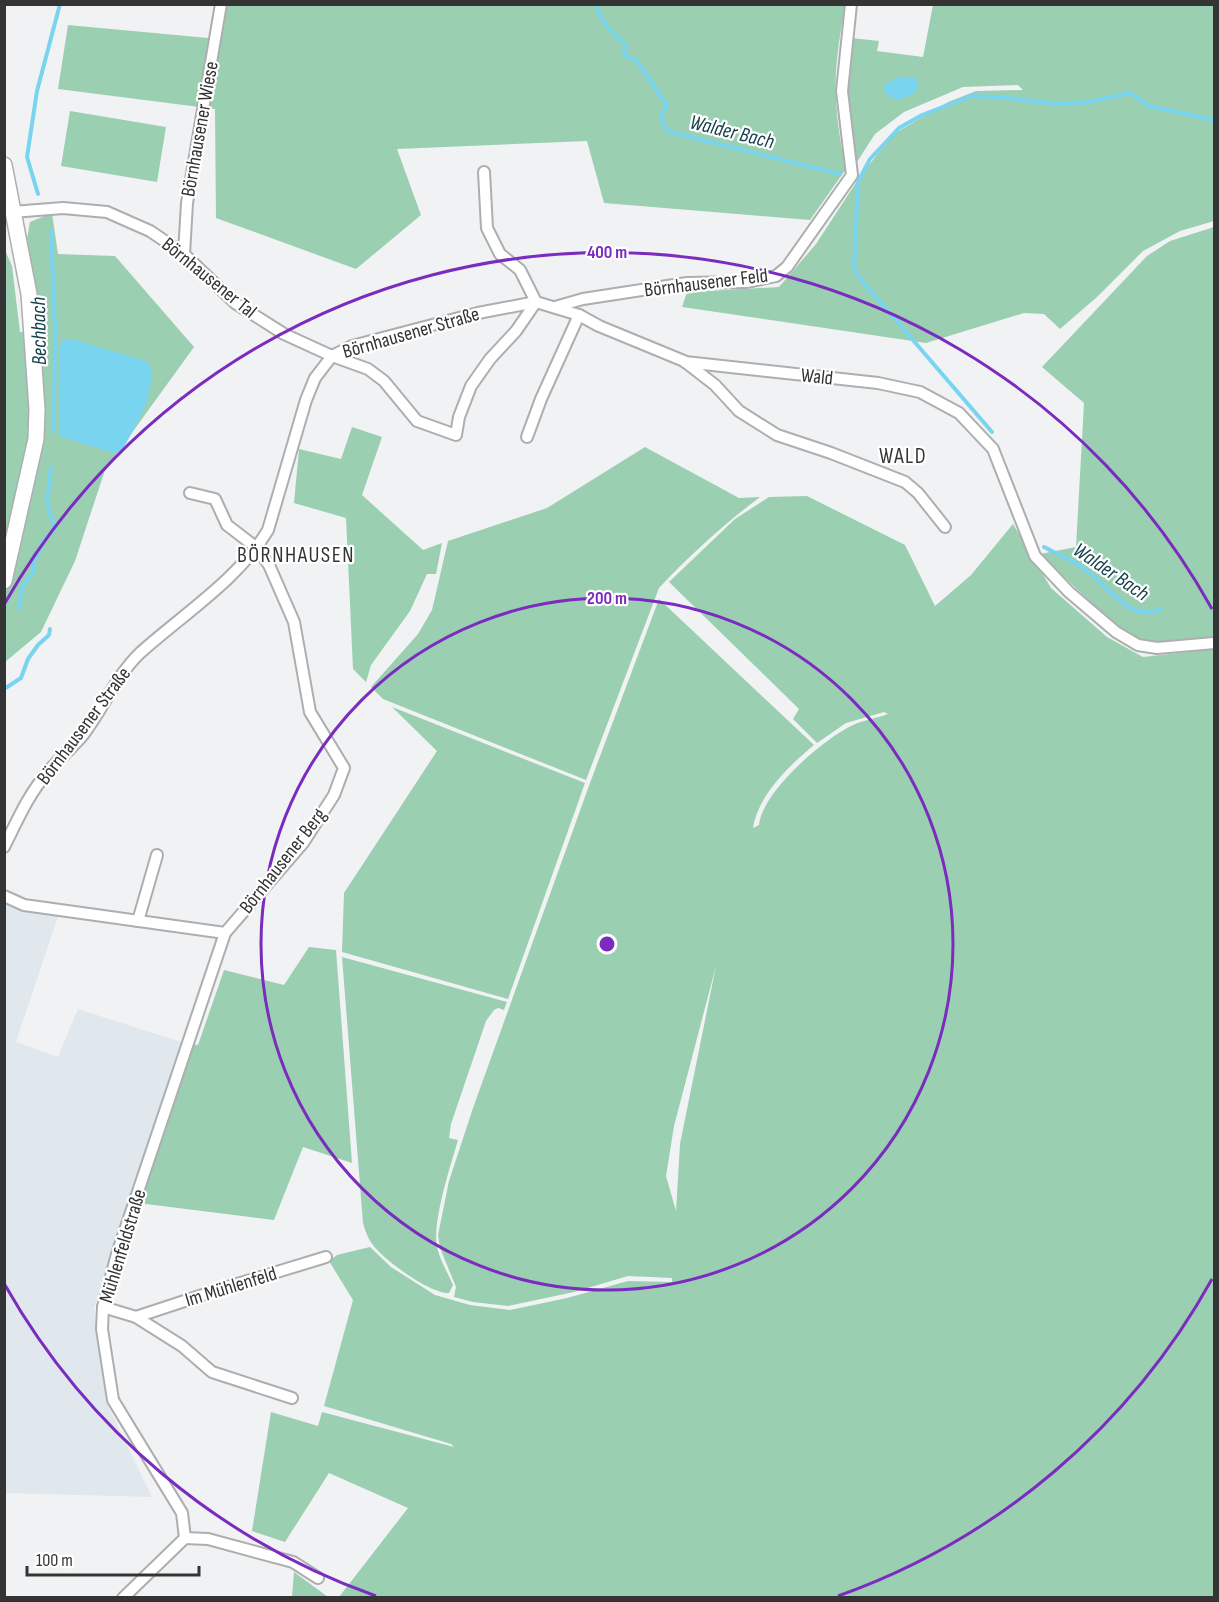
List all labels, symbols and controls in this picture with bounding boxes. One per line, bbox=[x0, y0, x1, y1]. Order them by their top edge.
street label: Börnhausener Wiese bbox=[176, 60, 224, 198]
water label: Walder Bach bbox=[687, 109, 777, 155]
street label: Börnhausener Tal bbox=[157, 232, 261, 324]
text: 400 m bbox=[587, 242, 627, 263]
street label: Börnhausener Feld bbox=[643, 264, 769, 302]
water label: Bechbach bbox=[26, 296, 52, 365]
street label: Börnhausener Straße bbox=[340, 302, 482, 364]
street label: Wald bbox=[800, 363, 834, 391]
district label: WALD bbox=[879, 443, 927, 470]
water label: Walder Bach bbox=[1068, 538, 1154, 607]
district label: BÖRNHAUSEN bbox=[237, 542, 355, 569]
text: 200 m bbox=[587, 588, 627, 609]
street label: Börnhausener Straße bbox=[32, 662, 136, 790]
street label: Börnhausener Berg bbox=[234, 804, 332, 918]
centre of rings bbox=[597, 934, 617, 954]
street label: Mühlenfeldstraße bbox=[94, 1186, 152, 1306]
street label: Im Mühlenfeld bbox=[182, 1262, 280, 1312]
scale bar bbox=[27, 1539, 200, 1577]
text: 100 m bbox=[36, 1550, 73, 1571]

